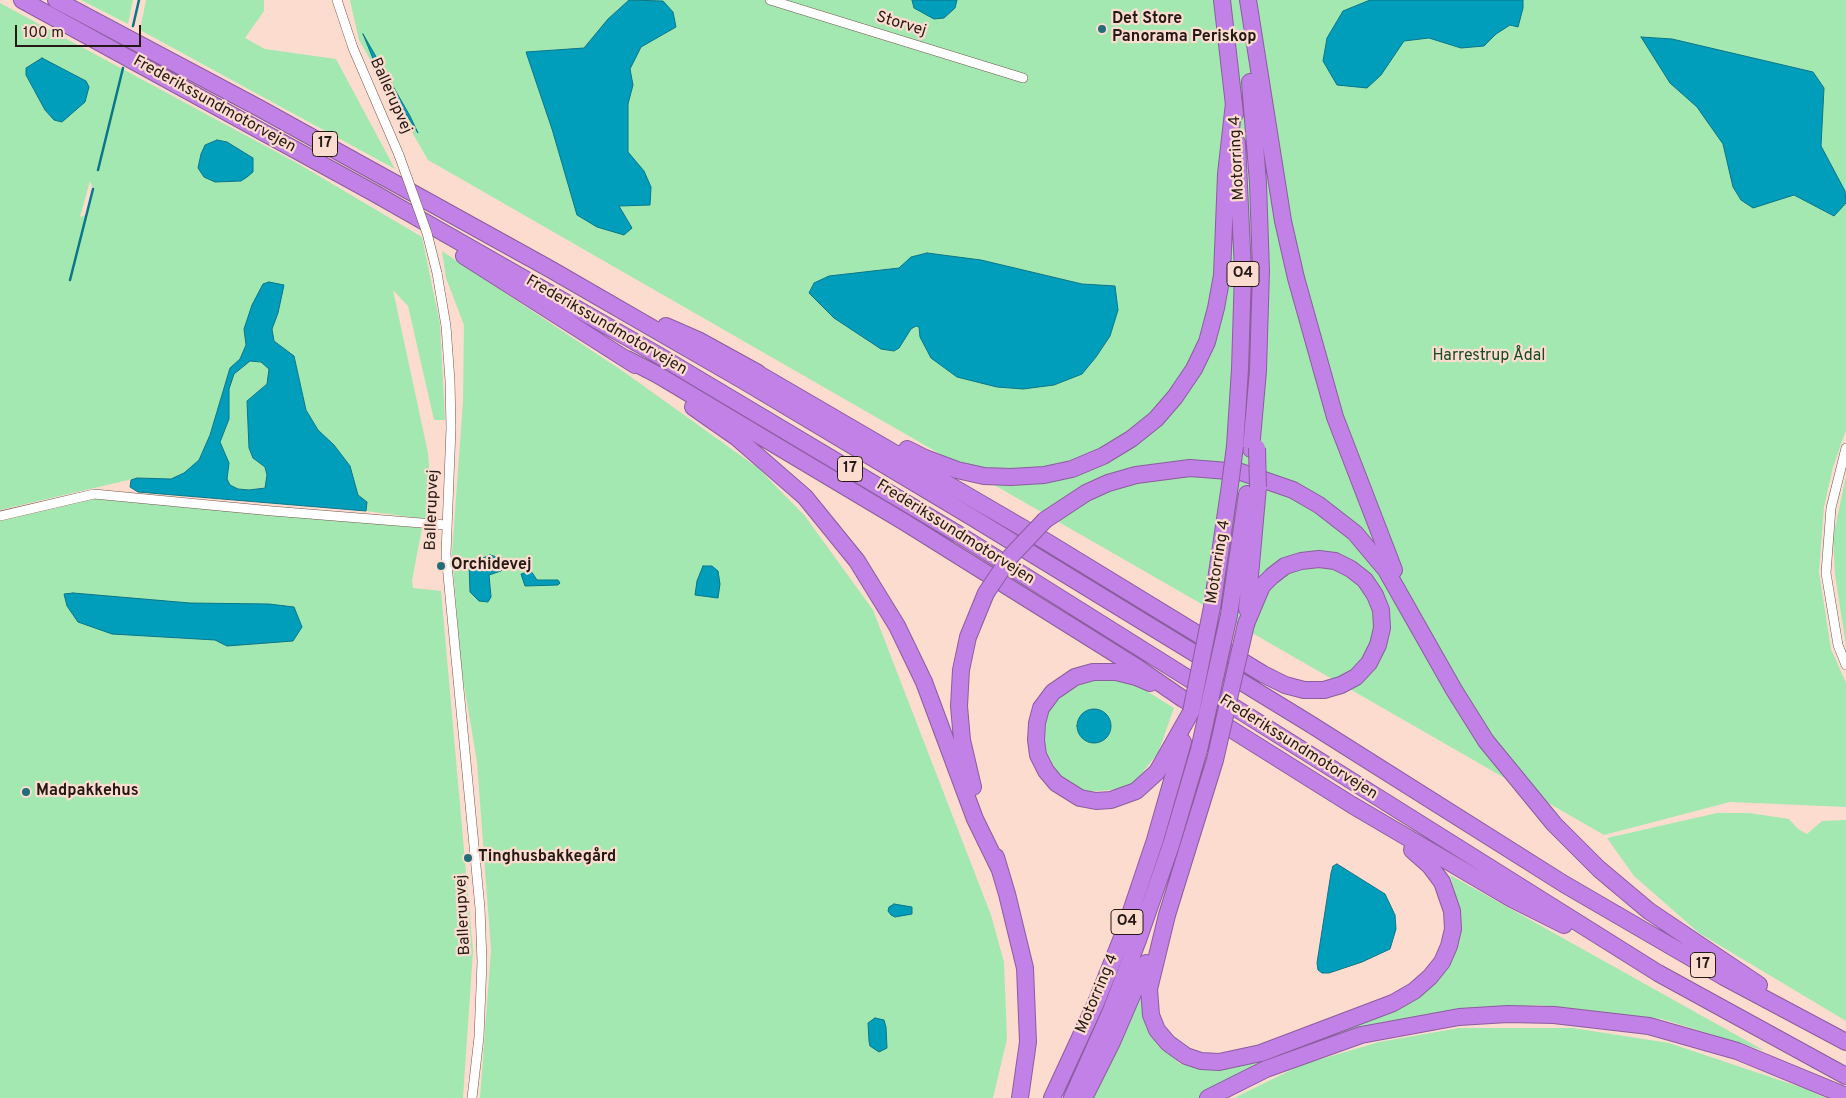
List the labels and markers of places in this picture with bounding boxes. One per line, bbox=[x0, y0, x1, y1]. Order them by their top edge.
place label: Det Store Panorama Periskop bbox=[1112, 10, 1256, 48]
marker: Det Store Panorama Periskop bbox=[1096, 23, 1108, 35]
place label: Orchidevej bbox=[451, 556, 531, 576]
marker: Orchidevej bbox=[435, 560, 447, 572]
place label: Madpakkehus bbox=[36, 782, 139, 802]
marker: Madpakkehus bbox=[20, 786, 32, 798]
place label: Tinghusbakkegård bbox=[478, 848, 616, 868]
marker: Tinghusbakkegård bbox=[462, 852, 474, 864]

